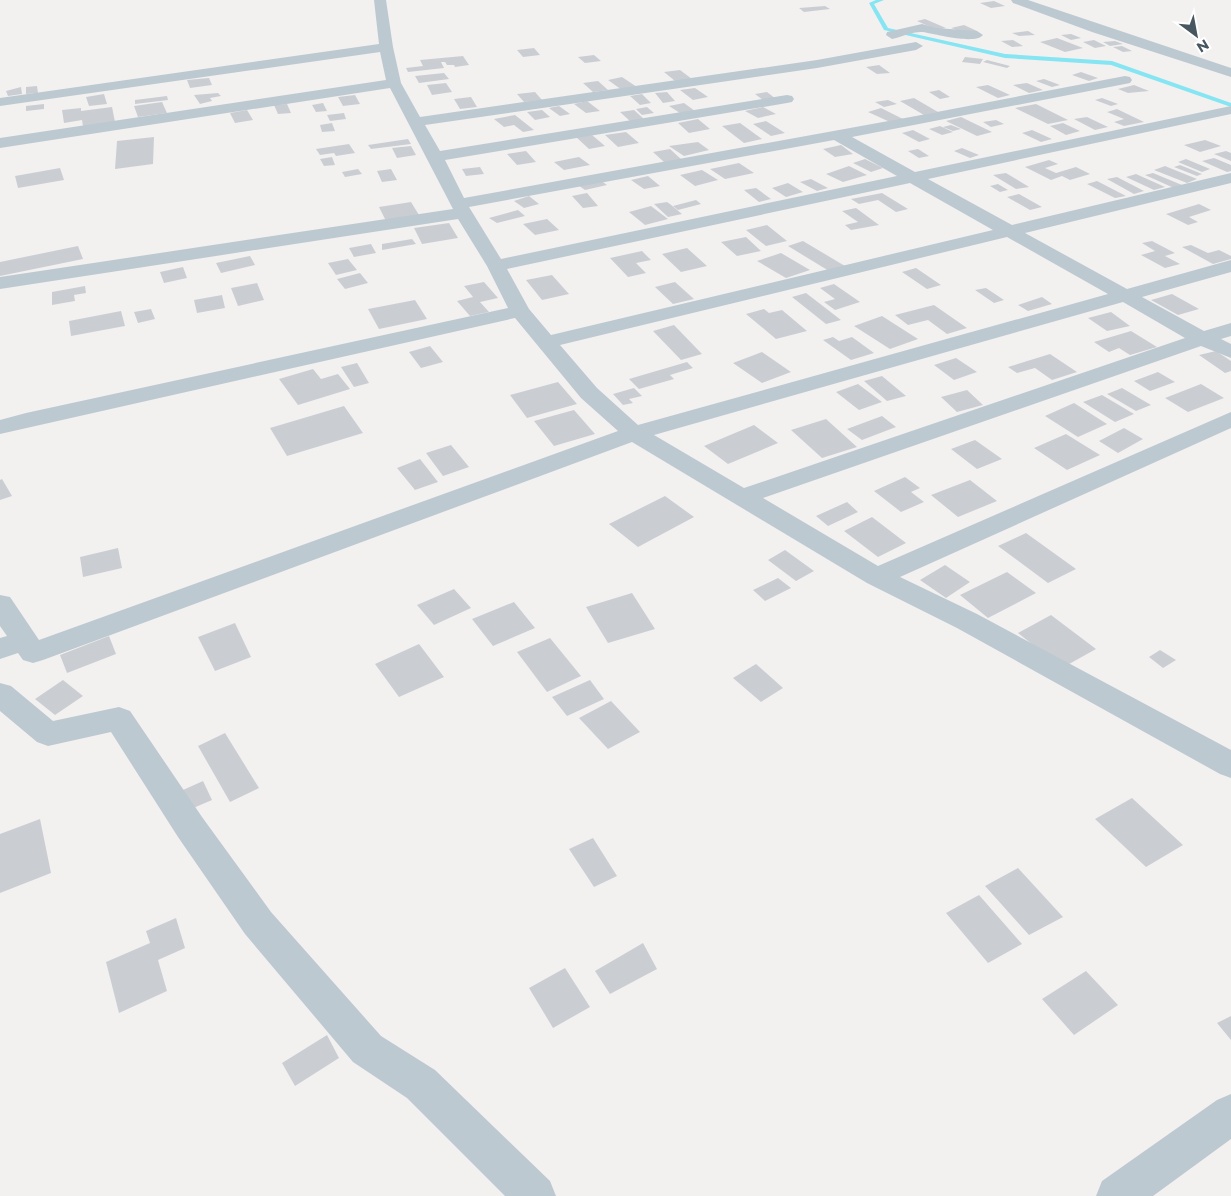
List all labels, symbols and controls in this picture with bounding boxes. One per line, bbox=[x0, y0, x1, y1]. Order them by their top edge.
north arrow bbox=[1171, 10, 1221, 60]
text: N bbox=[1193, 35, 1212, 57]

